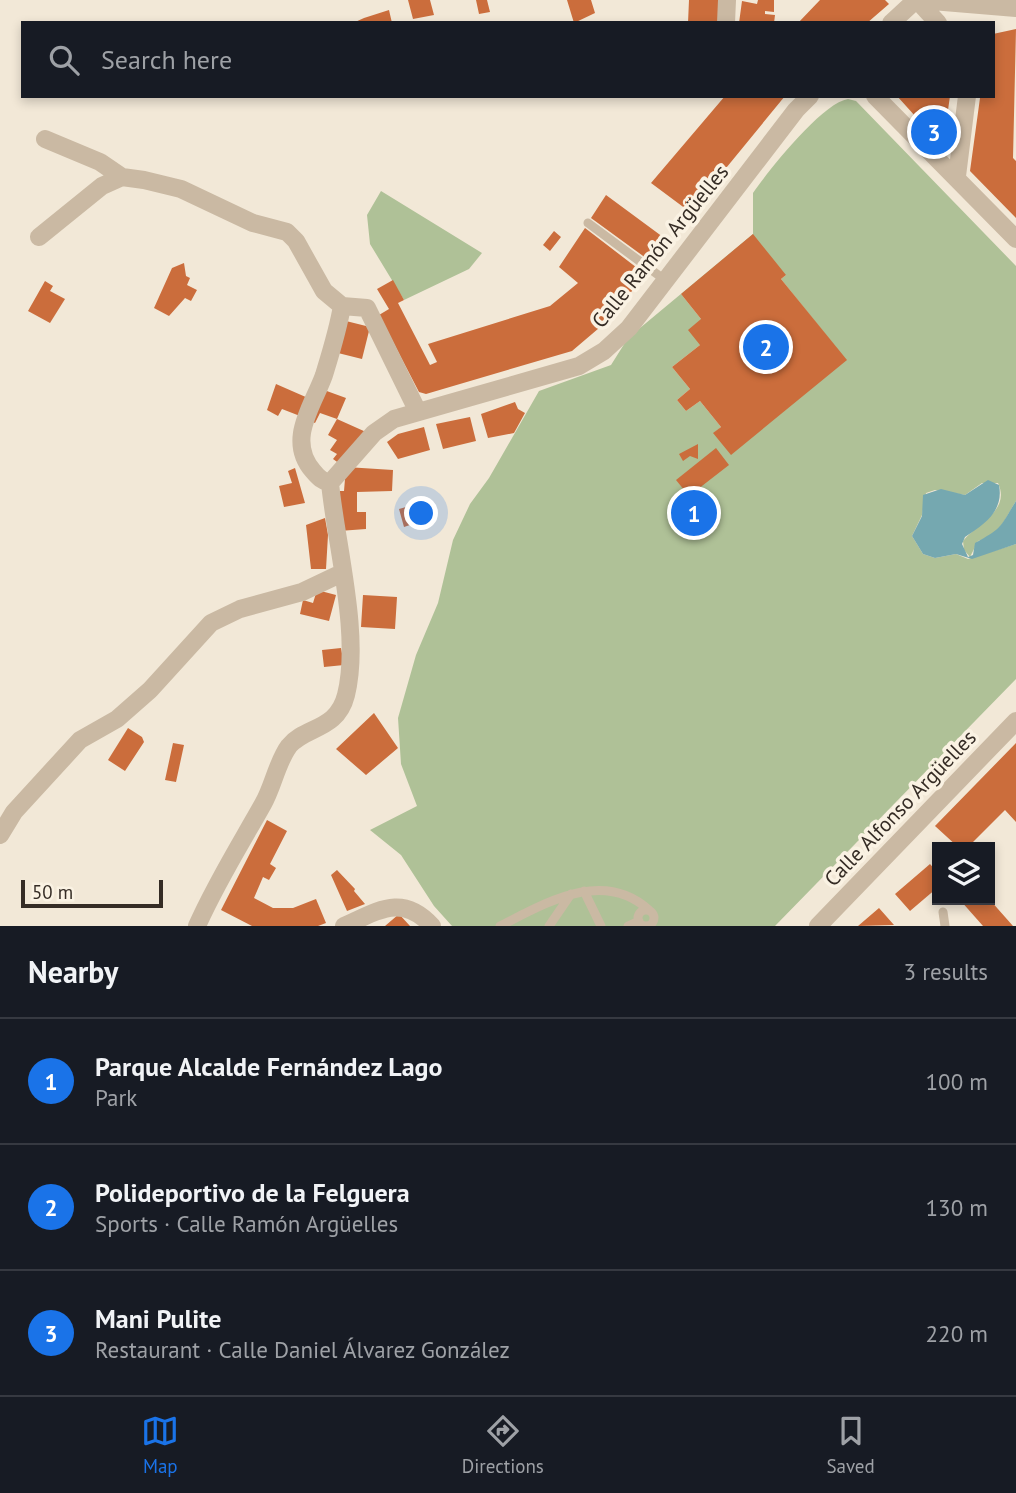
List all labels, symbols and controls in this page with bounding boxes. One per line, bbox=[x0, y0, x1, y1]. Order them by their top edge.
search box bbox=[21, 21, 995, 98]
icon: search bbox=[45, 41, 83, 79]
text: Search here bbox=[101, 43, 232, 76]
pin: 3 bbox=[911, 106, 957, 158]
street label: Calle Ramón Argüelles bbox=[586, 159, 734, 333]
pin: 2 bbox=[743, 321, 789, 373]
pin: 1 bbox=[671, 487, 717, 539]
your location bbox=[404, 496, 438, 530]
street label: Calle Alfonso Argüelles bbox=[818, 724, 982, 892]
map controls bbox=[932, 842, 995, 905]
button: layers bbox=[932, 842, 995, 905]
scale bar bbox=[21, 877, 163, 909]
text: 50 m bbox=[32, 880, 73, 904]
text: Nearby bbox=[28, 952, 118, 991]
text: 3 results bbox=[904, 957, 988, 986]
text: Parque Alcalde Fernández Lago bbox=[95, 1050, 443, 1083]
text: 1 bbox=[44, 1067, 58, 1096]
text: 100 m bbox=[926, 1067, 988, 1096]
text: Park bbox=[95, 1083, 137, 1112]
text: Polideportivo de la Felguera bbox=[95, 1176, 410, 1209]
text: 2 bbox=[44, 1193, 58, 1222]
text: 130 m bbox=[926, 1193, 988, 1222]
text: Sports · Calle Ramón Argüelles bbox=[95, 1209, 398, 1238]
text: Mani Pulite bbox=[95, 1302, 221, 1335]
text: 3 bbox=[44, 1319, 58, 1348]
text: 220 m bbox=[926, 1319, 988, 1348]
text: Restaurant · Calle Daniel Álvarez González bbox=[95, 1335, 510, 1364]
tab: Map bbox=[141, 1412, 179, 1478]
tab: Directions bbox=[462, 1412, 544, 1478]
tab: Saved bbox=[826, 1412, 875, 1478]

